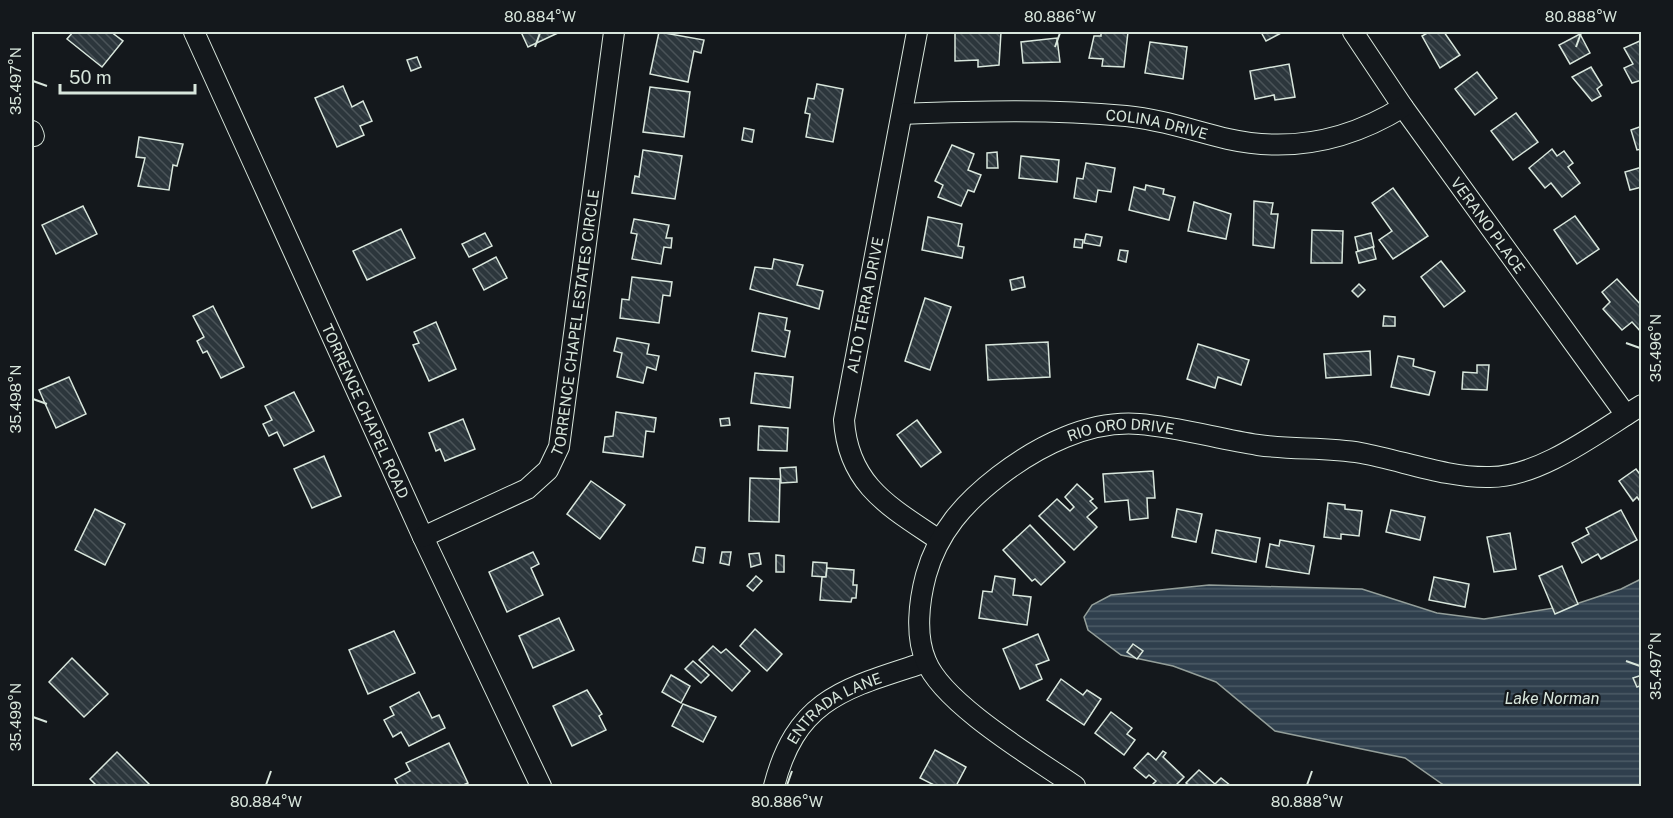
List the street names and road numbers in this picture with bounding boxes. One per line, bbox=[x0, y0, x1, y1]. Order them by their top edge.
street label: COLINA DRIVE bbox=[1105, 106, 1210, 142]
street label: VERANO PLACE bbox=[1448, 174, 1529, 277]
street label: TORRENCE CHAPEL ESTATES CIRCLE bbox=[548, 188, 602, 459]
street label: ALTO TERRA DRIVE bbox=[843, 235, 887, 375]
street label: TORRENCE CHAPEL ROAD bbox=[319, 321, 413, 501]
street label: RIO ORO DRIVE bbox=[1064, 415, 1176, 444]
street label: ENTRADA LANE bbox=[783, 669, 884, 747]

